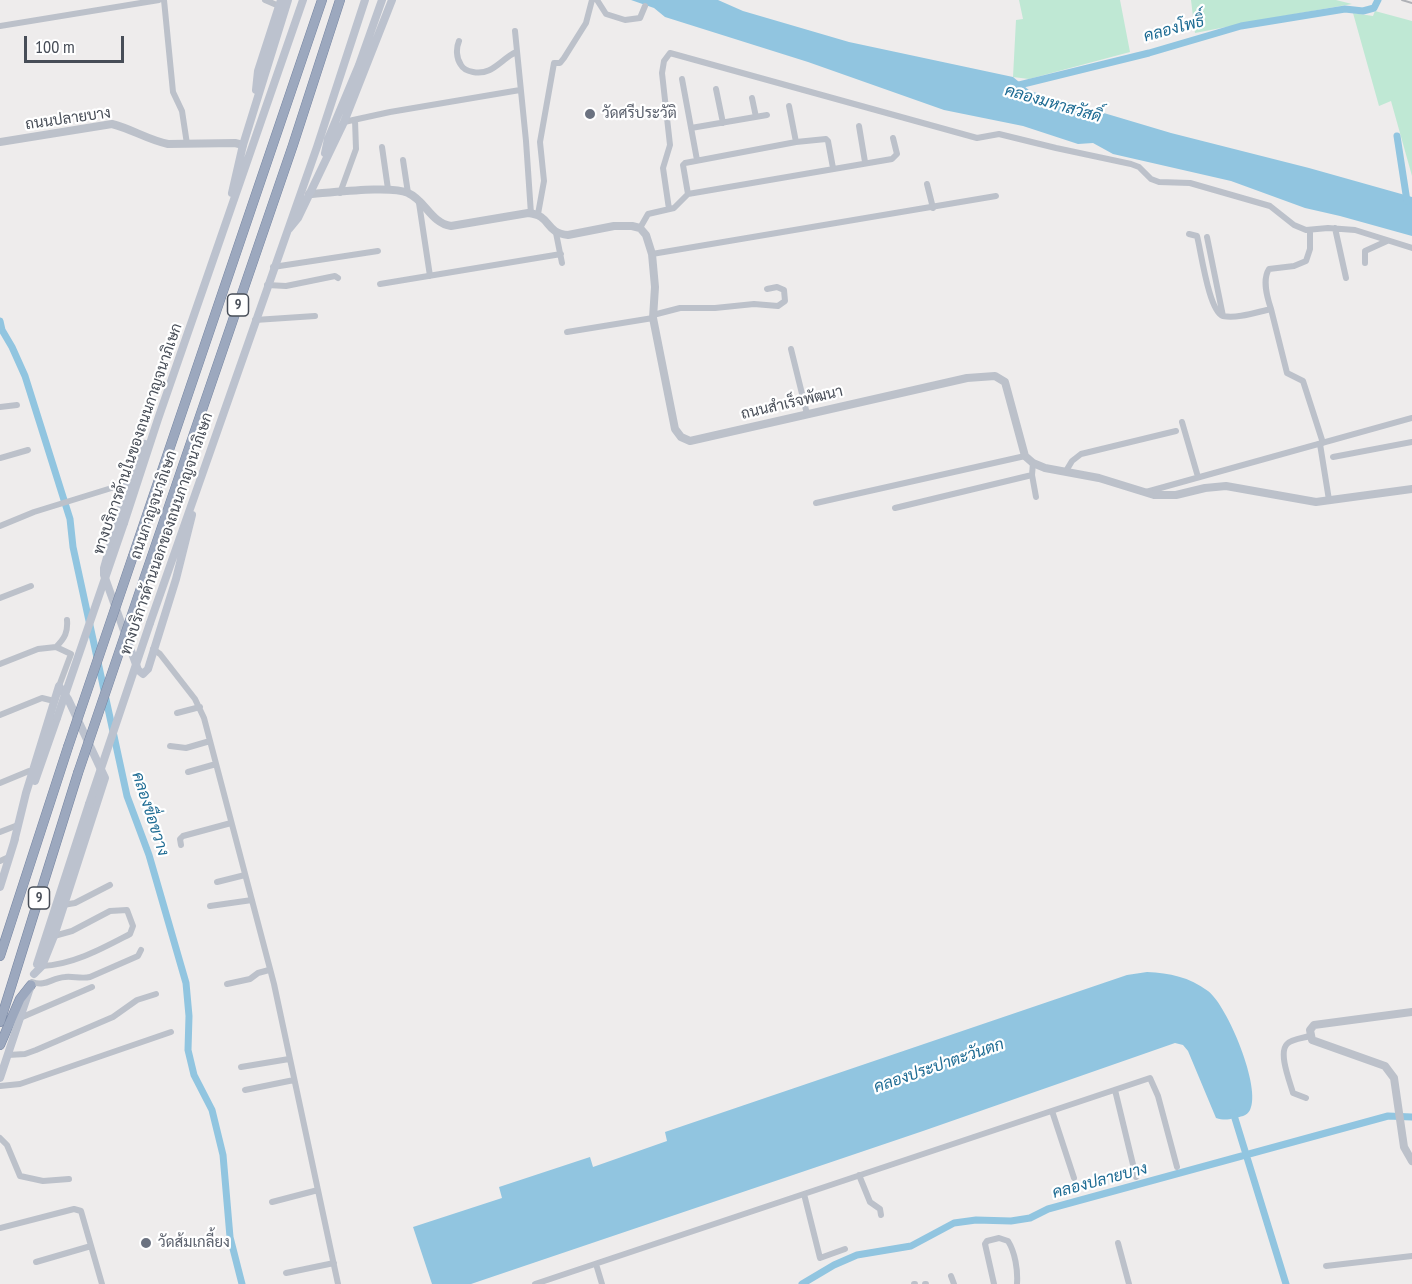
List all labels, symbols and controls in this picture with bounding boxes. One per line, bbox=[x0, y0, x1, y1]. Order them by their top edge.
water label: คลองโพธิ์ bbox=[1142, 12, 1206, 46]
scale bar bbox=[27, 24, 128, 62]
text: 100 m bbox=[35, 35, 75, 58]
water label: คลองมหาสวัสดิ์ bbox=[1002, 81, 1104, 127]
street label: ถนนปลายบาง bbox=[24, 104, 112, 134]
place label: วัดศรีประวัติ bbox=[602, 105, 677, 123]
marker: วัดศรีประวัติ bbox=[583, 107, 597, 121]
road number: 9 bbox=[228, 294, 248, 316]
street label: ทางบริการด้านในของถนนกาญจนาภิเษก bbox=[90, 321, 186, 557]
street label: ถนนสำเร็จพัฒนา bbox=[739, 383, 845, 423]
street label: ทางบริการด้านนอกของถนนกาญจนาภิเษก bbox=[117, 410, 217, 658]
street label: ถนนกาญจนาภิเษก bbox=[127, 448, 181, 562]
water label: คลองขื่อขวาง bbox=[127, 770, 173, 858]
road number: 9 bbox=[28, 887, 50, 909]
water label: คลองประปาตะวันตก bbox=[872, 1035, 1006, 1097]
water label: คลองปลายบาง bbox=[1050, 1159, 1150, 1203]
place label: วัดส้มเกลี้ยง bbox=[158, 1234, 230, 1252]
marker: วัดส้มเกลี้ยง bbox=[139, 1236, 153, 1250]

